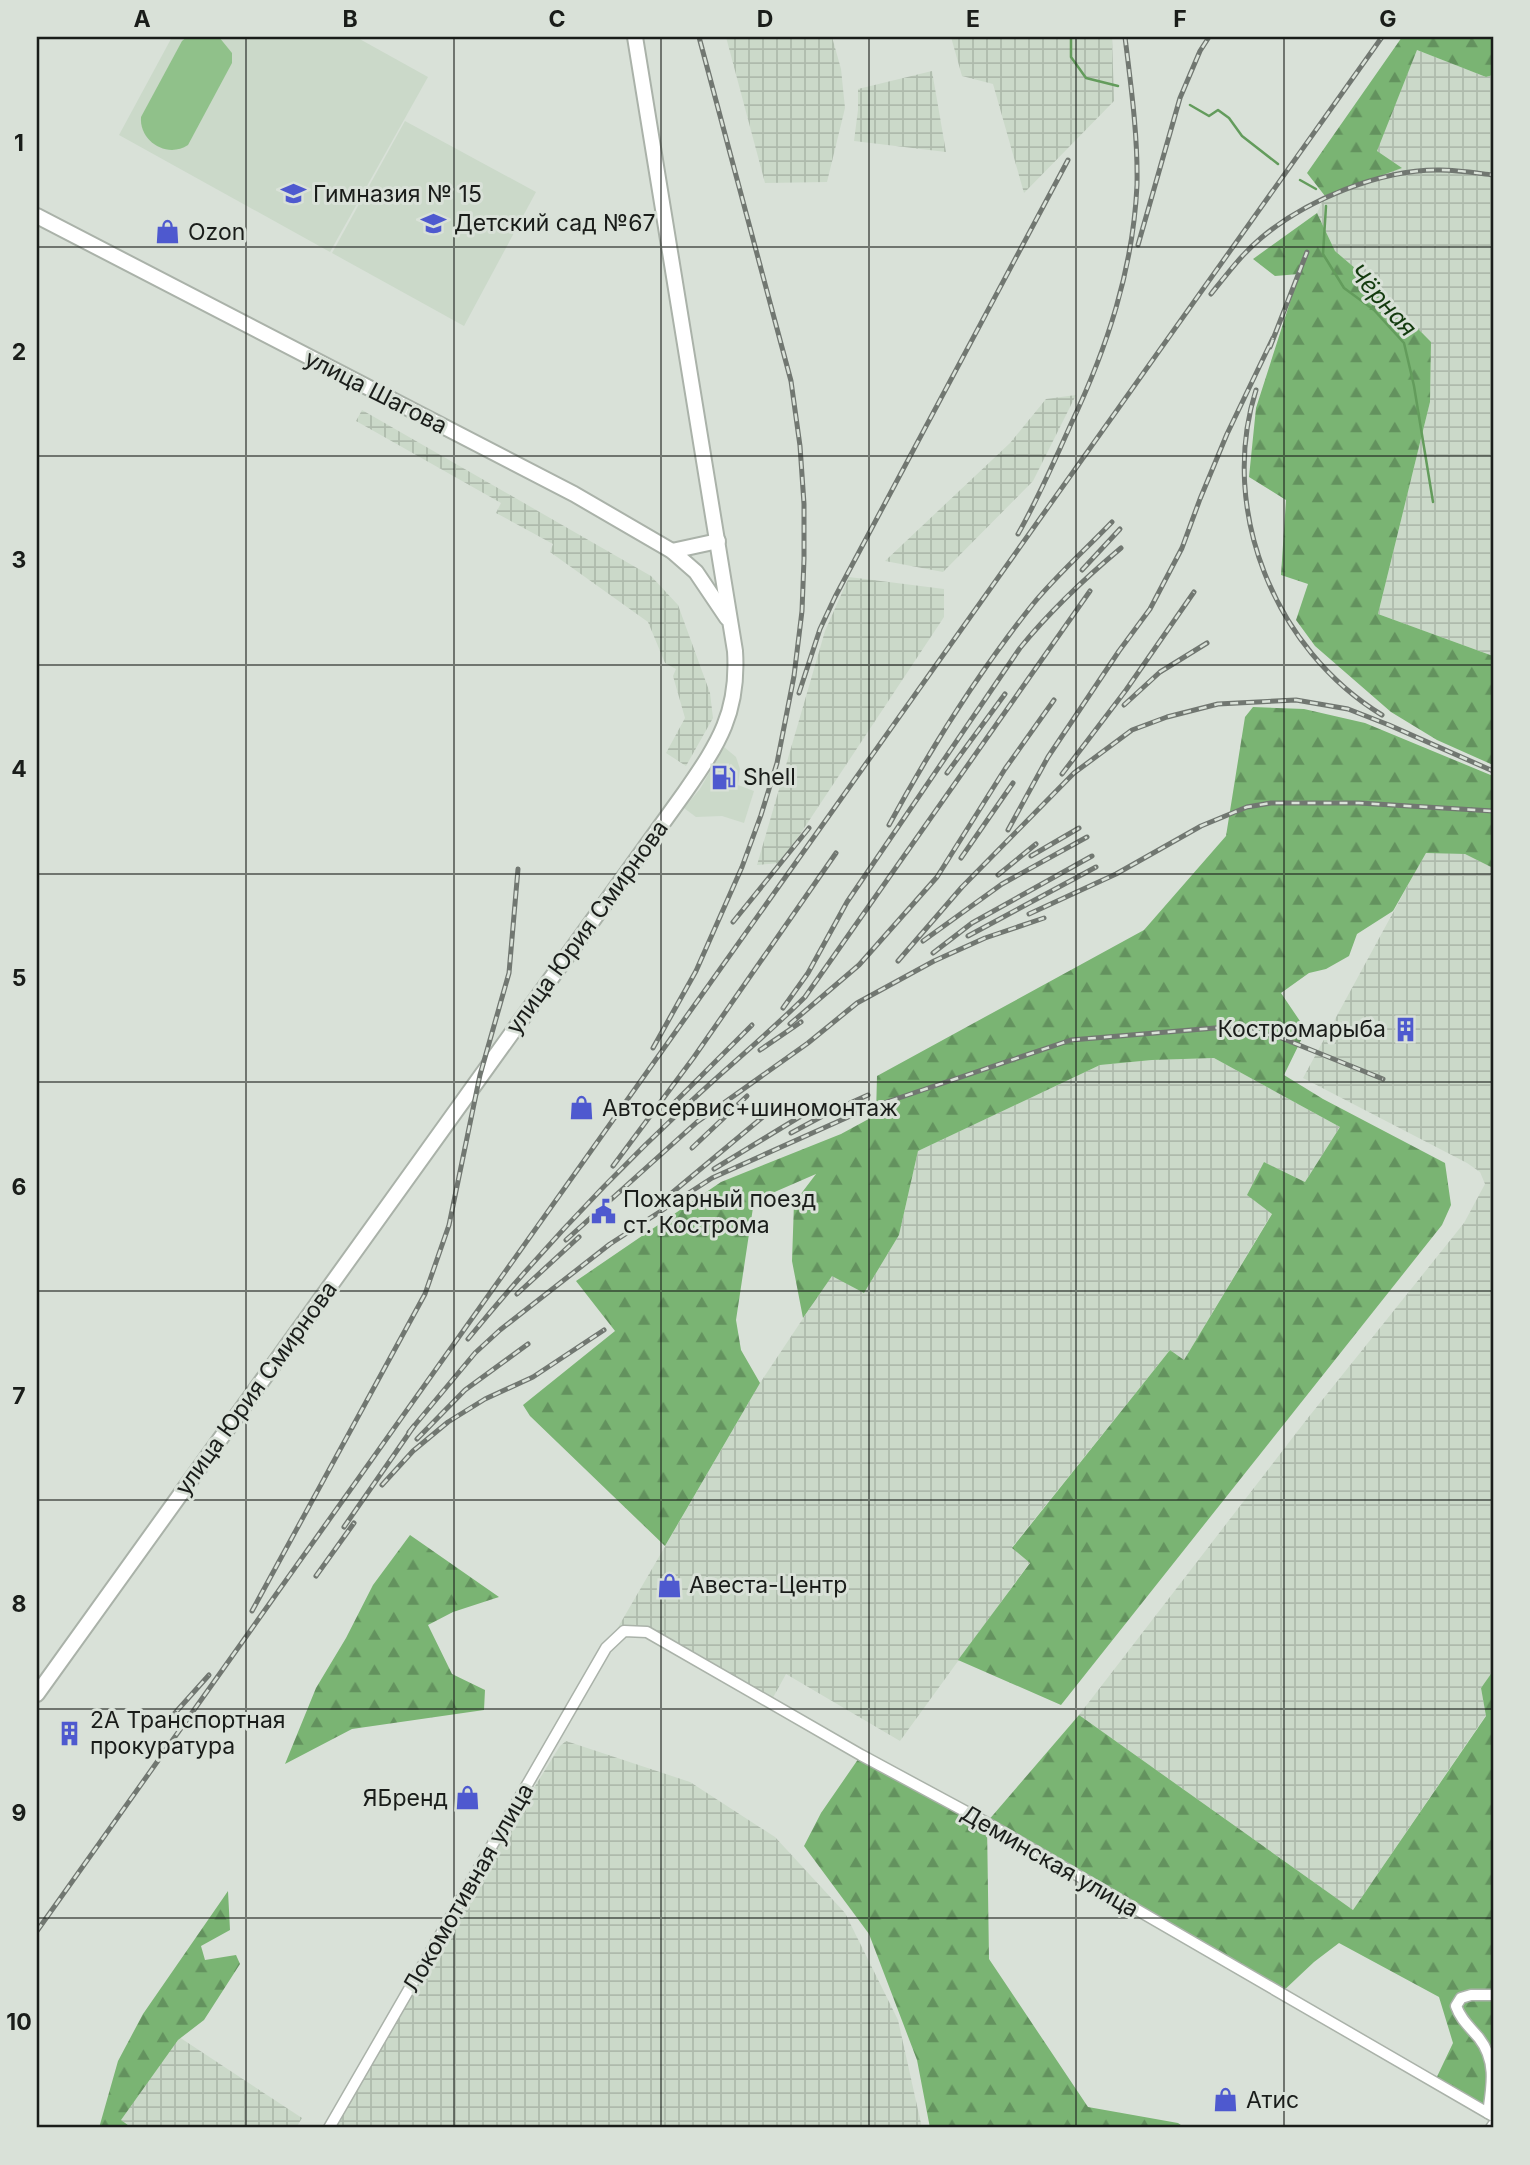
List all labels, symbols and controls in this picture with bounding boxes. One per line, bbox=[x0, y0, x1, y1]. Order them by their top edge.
text: A bbox=[133, 5, 151, 33]
text: B bbox=[342, 5, 358, 33]
text: C bbox=[548, 5, 566, 33]
text: D bbox=[757, 5, 773, 33]
text: E bbox=[966, 5, 980, 33]
text: F bbox=[1173, 5, 1187, 33]
text: G bbox=[1379, 5, 1397, 33]
text: 1 bbox=[14, 129, 24, 157]
school or university icon: Гимназия № 15 bbox=[279, 180, 307, 208]
place label: Гимназия № 15 bbox=[313, 180, 482, 208]
school or university icon: Детский сад №67 bbox=[420, 209, 448, 237]
place label: Детский сад №67 bbox=[454, 209, 655, 237]
shop icon: Ozon bbox=[154, 218, 182, 246]
place label: Ozon bbox=[188, 218, 245, 246]
water label: Чёрная bbox=[1343, 258, 1423, 342]
text: 2 bbox=[12, 338, 26, 366]
street label: улица Шагова bbox=[300, 344, 452, 440]
text: 3 bbox=[12, 546, 26, 574]
text: 4 bbox=[11, 755, 27, 783]
fuel station icon: Shell bbox=[709, 763, 737, 791]
place label: Shell bbox=[743, 763, 796, 791]
street label: улица Юрия Смирнова bbox=[500, 815, 674, 1039]
text: 5 bbox=[12, 964, 26, 992]
place label: Костромарыба bbox=[1217, 1015, 1386, 1043]
building icon: Костромарыба bbox=[1392, 1015, 1420, 1043]
shop icon: Автосервис+шиномонтаж bbox=[568, 1094, 596, 1122]
place label: Автосервис+шиномонтаж bbox=[602, 1094, 898, 1122]
text: 6 bbox=[12, 1173, 26, 1201]
place label: Пожарный поезд ст. Кострома bbox=[623, 1185, 816, 1239]
public building icon: Пожарный поезд ст. Кострома bbox=[589, 1198, 617, 1226]
street label: улица Юрия Смирнова bbox=[169, 1276, 343, 1500]
text: 7 bbox=[12, 1382, 26, 1410]
shop icon: Авеста-Центр bbox=[655, 1571, 683, 1599]
place label: Авеста-Центр bbox=[689, 1571, 847, 1599]
text: 8 bbox=[12, 1590, 26, 1618]
place label: 2А Транспортная прокуратура bbox=[90, 1706, 286, 1760]
building icon: 2А Транспортная прокуратура bbox=[56, 1719, 84, 1747]
street label: Локомотивная улица bbox=[397, 1778, 539, 1998]
place label: ЯБренд bbox=[363, 1784, 448, 1812]
shop icon: ЯБренд bbox=[454, 1784, 482, 1812]
text: 9 bbox=[12, 1799, 26, 1827]
street label: Деминская улица bbox=[956, 1799, 1144, 1923]
text: 10 bbox=[6, 2008, 32, 2036]
shop icon: Атис bbox=[1212, 2086, 1240, 2114]
place label: Атис bbox=[1246, 2086, 1299, 2114]

